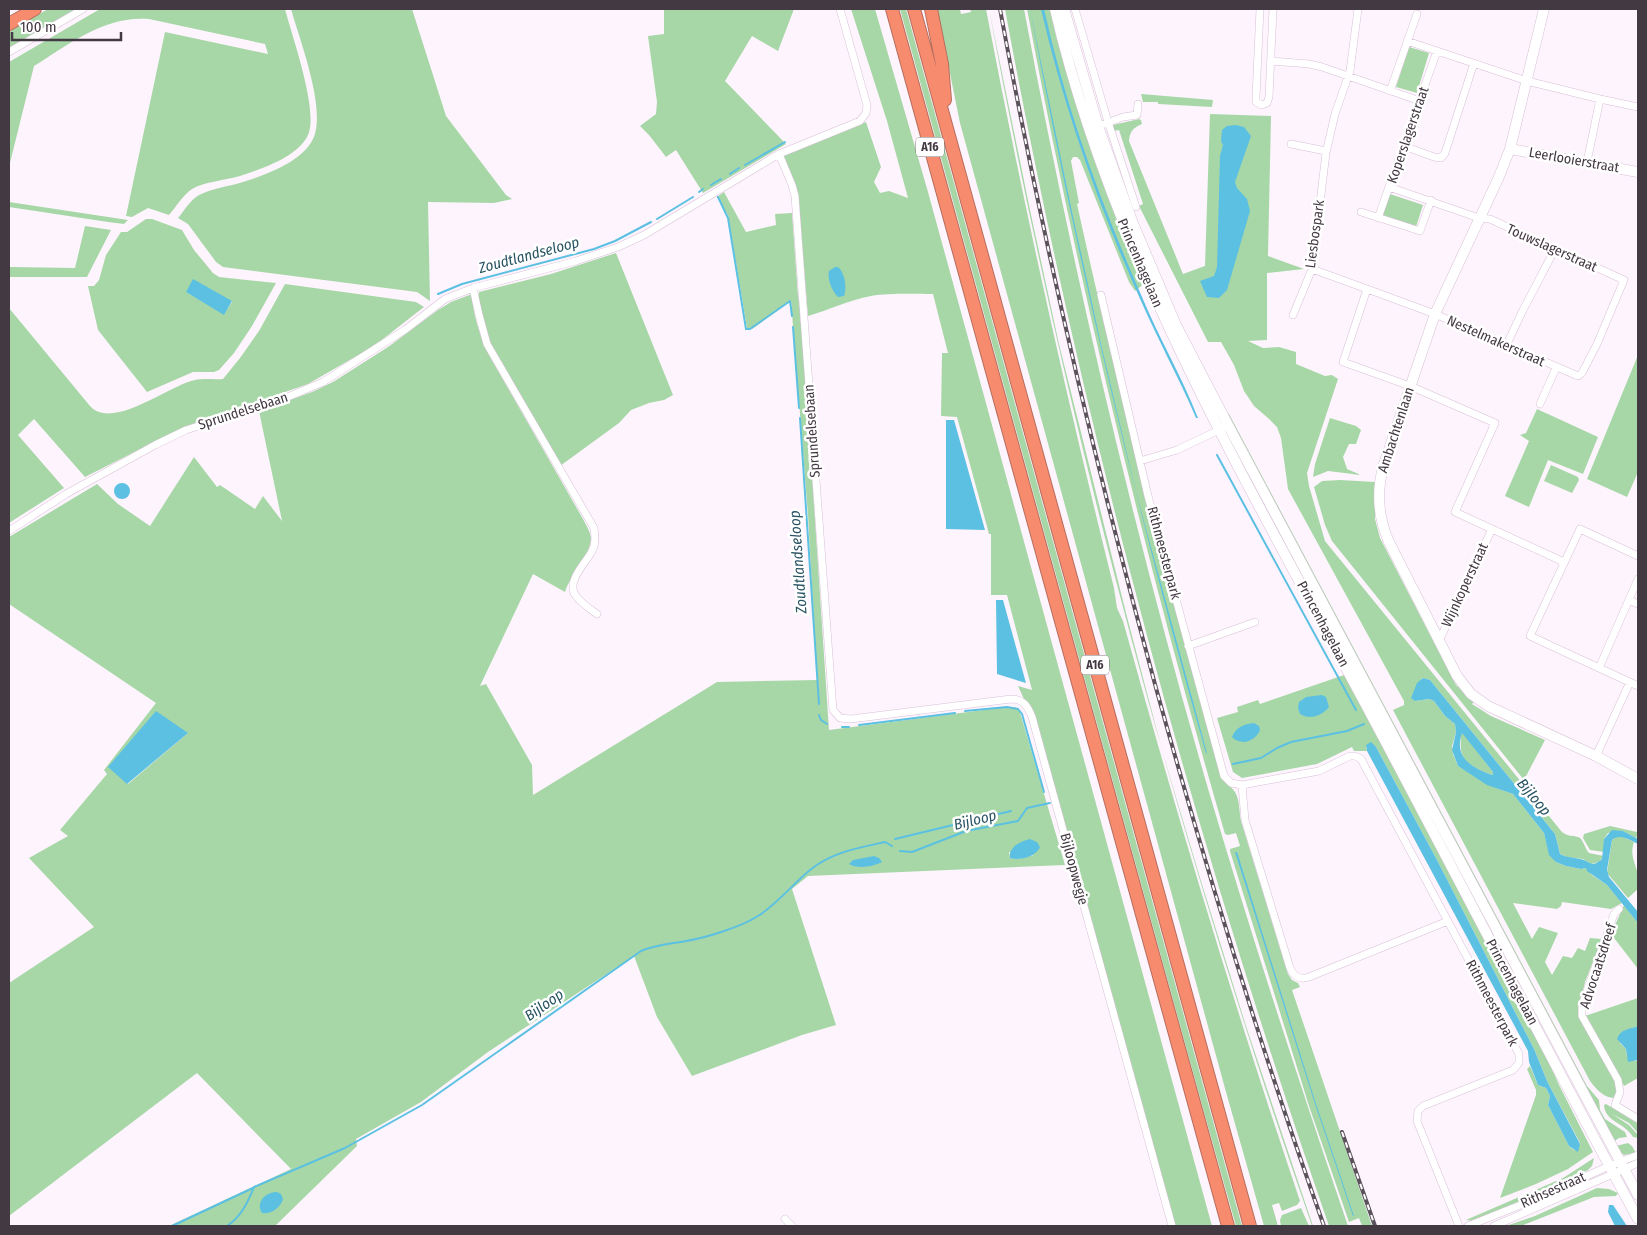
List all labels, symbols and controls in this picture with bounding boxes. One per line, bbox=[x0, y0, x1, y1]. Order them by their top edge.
scale bar bbox=[12, 10, 121, 42]
text: 100 m bbox=[20, 18, 57, 36]
street label: Koperslagerstraat bbox=[1383, 84, 1433, 186]
road number: A16 bbox=[916, 138, 944, 156]
street label: Leerlooierstraat bbox=[1528, 144, 1621, 176]
street label: Liesbospark bbox=[1302, 198, 1328, 269]
street label: Princenhagelaan bbox=[1114, 216, 1166, 310]
street label: Touwslagerstraat bbox=[1504, 220, 1600, 276]
water label: Zoudtlandseloop bbox=[476, 233, 581, 277]
street label: Nestelmakerstraat bbox=[1444, 312, 1548, 370]
street label: Sprundelsebaan bbox=[800, 384, 824, 478]
street label: Ambachtenlaan bbox=[1374, 385, 1418, 475]
street label: Sprundelsebaan bbox=[196, 388, 290, 434]
street label: Rithmeesterpark bbox=[1143, 505, 1185, 602]
water label: Zoudtlandseloop bbox=[785, 510, 811, 615]
street label: Wijnkoperstraat bbox=[1438, 540, 1492, 630]
street label: Princenhagelaan bbox=[1293, 578, 1353, 670]
road number: A16 bbox=[1081, 656, 1109, 674]
water label: Bijloop bbox=[1513, 775, 1555, 819]
water label: Bijloop bbox=[952, 806, 998, 834]
street label: Bijloopwegje bbox=[1056, 831, 1092, 907]
street label: Advocaatsdreef bbox=[1576, 920, 1620, 1011]
street label: Princenhagelaan bbox=[1482, 936, 1542, 1028]
street label: Rithmeesterpark bbox=[1462, 957, 1522, 1050]
water label: Bijloop bbox=[521, 985, 567, 1025]
street label: Rithsestraat bbox=[1518, 1168, 1588, 1212]

